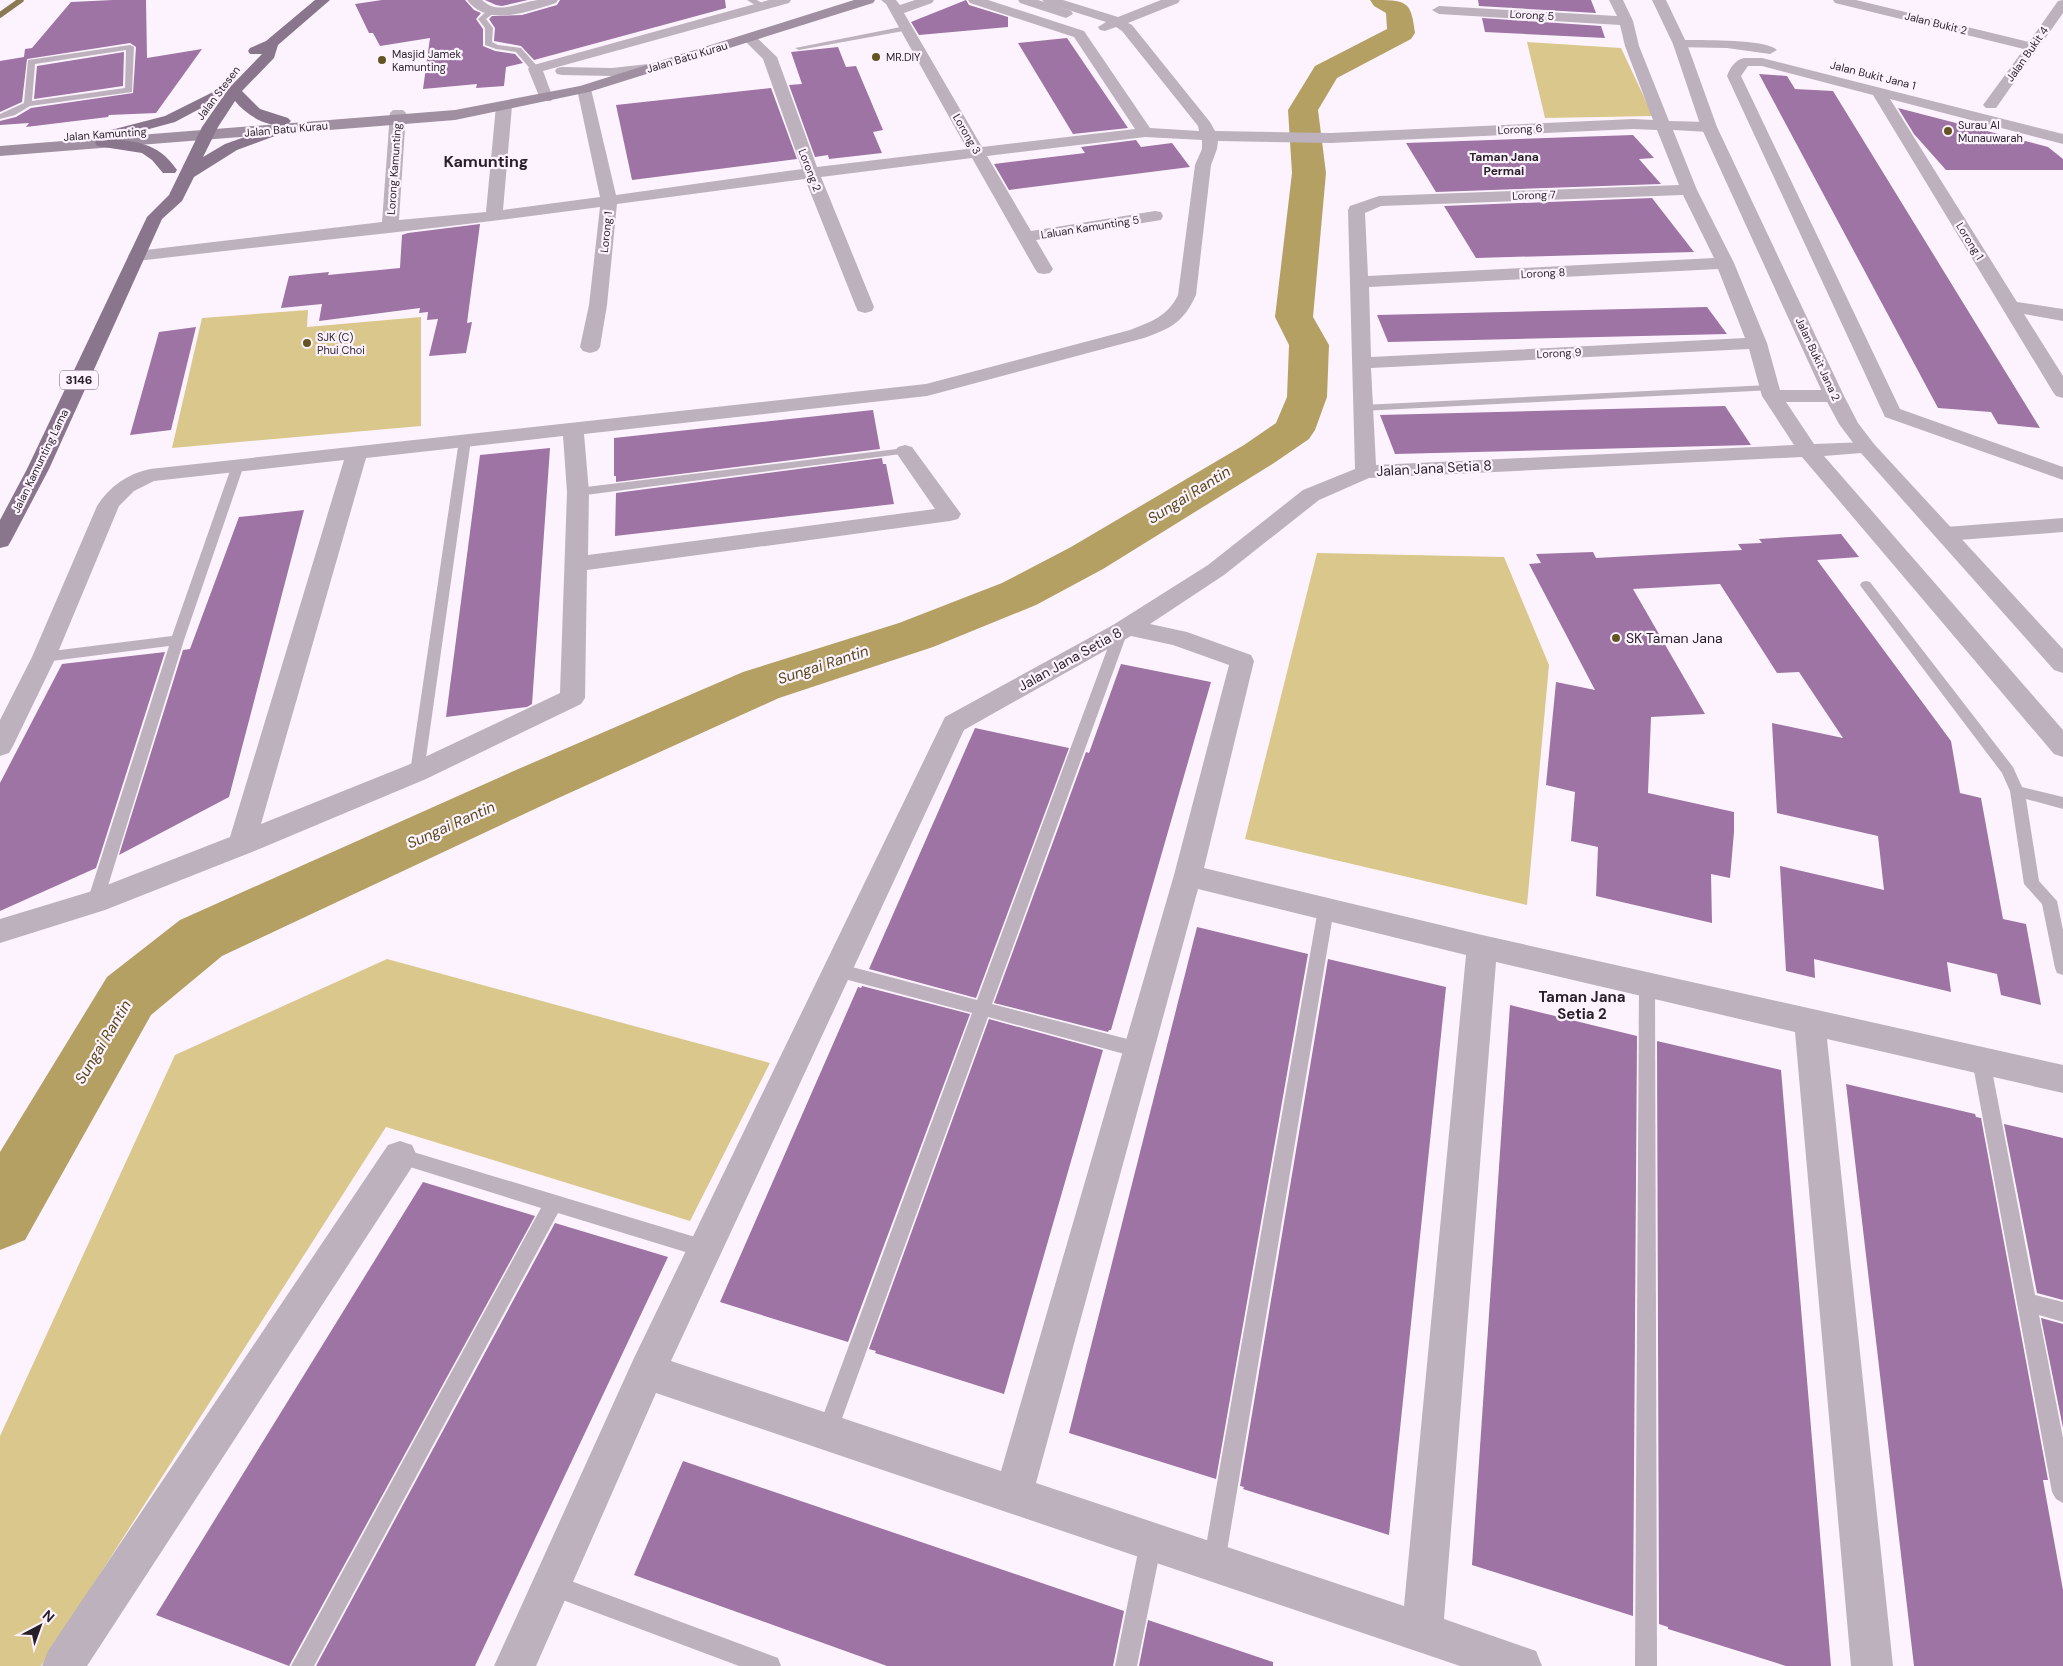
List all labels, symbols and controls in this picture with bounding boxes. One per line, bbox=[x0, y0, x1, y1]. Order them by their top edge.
street label: Lorong 5 bbox=[1509, 7, 1555, 23]
street label: Jalan Bukit 2 bbox=[1903, 8, 1969, 38]
street label: Jalan Bukit 4 bbox=[2003, 23, 2051, 84]
street label: Jalan Batu Kurau bbox=[645, 38, 729, 76]
place label: Masjid Jamek Kamunting bbox=[392, 47, 461, 74]
place label: MR.DIY bbox=[886, 50, 921, 64]
marker: MR.DIY bbox=[870, 51, 882, 63]
marker: Masjid Jamek Kamunting bbox=[376, 54, 388, 66]
street label: Jalan Bukit Jana 1 bbox=[1829, 58, 1917, 92]
street label: Jalan Stesen bbox=[193, 63, 243, 123]
street label: Lorong 3 bbox=[950, 111, 984, 157]
street label: Jalan Batu Kurau bbox=[244, 118, 328, 140]
place label: Surau Al Munauwarah bbox=[1958, 118, 2023, 145]
street label: Lorong 6 bbox=[1497, 121, 1543, 137]
street label: Lorong Kamunting bbox=[384, 123, 404, 215]
street label: Jalan Kamunting bbox=[63, 124, 147, 144]
marker: Surau Al Munauwarah bbox=[1942, 125, 1954, 137]
street label: Lorong 2 bbox=[796, 147, 824, 193]
district label: Taman Jana Permai bbox=[1469, 149, 1539, 179]
district label: Kamunting bbox=[444, 151, 528, 172]
street label: Lorong 7 bbox=[1512, 187, 1556, 203]
street label: Lorong 1 bbox=[597, 211, 615, 253]
street label: Laluan Kamunting 5 bbox=[1040, 212, 1140, 242]
street label: Lorong 1 bbox=[1953, 220, 1987, 262]
street label: Lorong 8 bbox=[1520, 265, 1566, 281]
street label: Jalan Bukit Jana 2 bbox=[1793, 315, 1843, 403]
place label: SJK (C) Phui Choi bbox=[317, 330, 365, 357]
marker: SJK (C) Phui Choi bbox=[301, 337, 313, 349]
street label: Lorong 9 bbox=[1536, 345, 1582, 361]
road number: 3146 bbox=[60, 370, 98, 390]
street label: Jalan Kamunting Lama bbox=[9, 407, 71, 515]
street label: Jalan Jana Setia 8 bbox=[1376, 456, 1492, 480]
water label: Sungai Rantin bbox=[1144, 461, 1235, 528]
street label: Jalan Jana Setia 8 bbox=[1015, 623, 1125, 695]
place label: SK Taman Jana bbox=[1626, 629, 1723, 647]
marker: SK Taman Jana bbox=[1610, 632, 1622, 644]
water label: Sungai Rantin bbox=[775, 641, 871, 689]
water label: Sungai Rantin bbox=[404, 797, 498, 853]
district label: Taman Jana Setia 2 bbox=[1538, 987, 1626, 1024]
water label: Sungai Rantin bbox=[70, 996, 136, 1088]
north arrow bbox=[15, 1601, 65, 1651]
text: N bbox=[39, 1606, 58, 1626]

